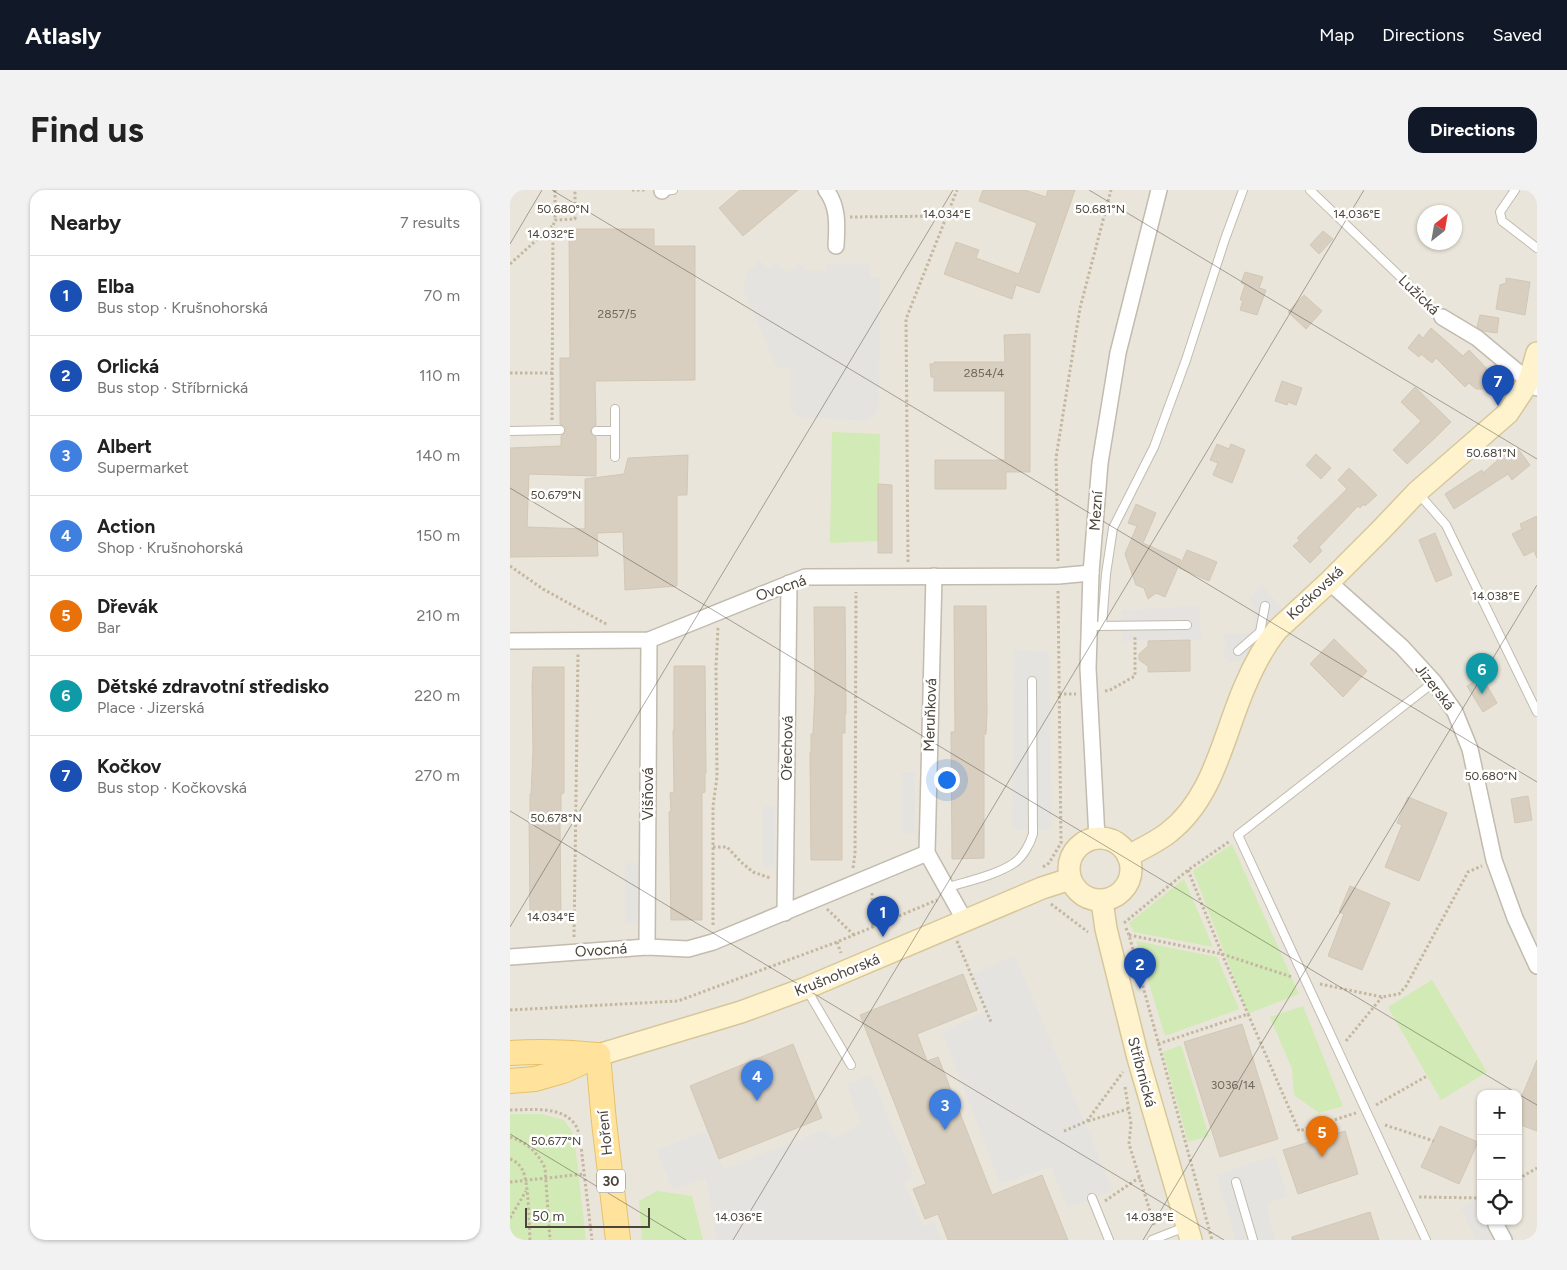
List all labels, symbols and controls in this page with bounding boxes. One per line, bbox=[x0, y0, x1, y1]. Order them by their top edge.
text: Atlasly bbox=[25, 21, 101, 50]
text: Map bbox=[1319, 24, 1354, 46]
text: Directions bbox=[1382, 24, 1464, 46]
text: Saved bbox=[1492, 24, 1542, 46]
button: Directions bbox=[1408, 107, 1537, 153]
text: Find us bbox=[30, 109, 144, 151]
text: 50.680°N bbox=[537, 202, 589, 216]
text: 50.681°N bbox=[1075, 202, 1125, 216]
north arrow bbox=[1417, 205, 1462, 250]
text: 14.034°E bbox=[923, 207, 971, 221]
text: 14.036°E bbox=[1333, 207, 1381, 221]
text: Nearby bbox=[50, 210, 121, 235]
text: 7 results bbox=[400, 213, 460, 232]
text: 14.032°E bbox=[527, 227, 575, 241]
street label: Lužická bbox=[1395, 271, 1443, 319]
text: Elba bbox=[97, 275, 134, 298]
text: 1 bbox=[63, 286, 69, 305]
text: 70 m bbox=[424, 286, 460, 305]
text: Bus stop · Krušnohorská bbox=[97, 298, 268, 317]
house number: 2857/5 bbox=[598, 307, 637, 321]
text: Orlická bbox=[97, 355, 159, 378]
pin: 7 bbox=[1482, 365, 1514, 406]
text: 2 bbox=[61, 366, 71, 385]
text: 110 m bbox=[419, 366, 460, 385]
house number: 2854/4 bbox=[964, 366, 1005, 380]
text: Bus stop · Stříbrnická bbox=[97, 378, 248, 397]
text: Albert bbox=[97, 435, 152, 458]
text: 3 bbox=[62, 446, 70, 465]
text: 140 m bbox=[416, 446, 460, 465]
text: 50.681°N bbox=[1466, 446, 1516, 460]
text: Supermarket bbox=[97, 458, 189, 477]
text: 50.679°N bbox=[531, 488, 581, 502]
street label: Mezní bbox=[1086, 489, 1106, 532]
text: Action bbox=[97, 515, 155, 538]
text: 4 bbox=[61, 526, 71, 545]
text: 150 m bbox=[416, 526, 460, 545]
text: Shop · Krušnohorská bbox=[97, 538, 243, 557]
street label: Kočkovská bbox=[1283, 562, 1347, 624]
street label: Ovocná bbox=[753, 571, 809, 605]
text: 14.038°E bbox=[1472, 589, 1520, 603]
text: Dřevák bbox=[97, 595, 158, 618]
text: 5 bbox=[61, 606, 71, 625]
text: 210 m bbox=[417, 606, 460, 625]
text: Bar bbox=[97, 618, 120, 637]
pin: 6 bbox=[1466, 653, 1498, 694]
street label: Jizerská bbox=[1411, 660, 1459, 714]
text: Dětské zdravotní středisko bbox=[97, 675, 329, 698]
street label: Meruňková bbox=[920, 678, 940, 752]
text: 6 bbox=[61, 686, 71, 705]
text: 220 m bbox=[414, 686, 460, 705]
text: Place · Jizerská bbox=[97, 698, 204, 717]
street label: Ořechová bbox=[777, 715, 797, 781]
text: Kočkov bbox=[97, 755, 161, 778]
text: 7 bbox=[62, 766, 70, 785]
text: 270 m bbox=[415, 766, 460, 785]
street label: Višňová bbox=[639, 767, 657, 821]
your location bbox=[934, 767, 960, 793]
text: 50.680°N bbox=[1465, 769, 1517, 783]
text: Bus stop · Kočkovská bbox=[97, 778, 247, 797]
text: 50.678°N bbox=[530, 811, 582, 825]
pin: 1 bbox=[867, 896, 899, 937]
text: 14.034°E bbox=[527, 910, 575, 924]
street label: Ovocná bbox=[574, 939, 628, 961]
pin: 2 bbox=[1124, 948, 1156, 989]
street label: Krušnohorská bbox=[792, 950, 882, 1000]
street label: Stříbrnická bbox=[1124, 1035, 1160, 1109]
pin: 4 bbox=[741, 1060, 773, 1101]
house number: 3036/14 bbox=[1211, 1078, 1256, 1092]
pin: 3 bbox=[929, 1089, 961, 1130]
map controls bbox=[1477, 1090, 1522, 1225]
button: + bbox=[1477, 1090, 1522, 1135]
street label: Hoření bbox=[594, 1108, 616, 1156]
pin: 5 bbox=[1306, 1116, 1338, 1157]
text: 50.677°N bbox=[531, 1134, 581, 1148]
button: − bbox=[1477, 1135, 1522, 1180]
road number: 30 bbox=[597, 1169, 625, 1192]
button: locate bbox=[1477, 1180, 1522, 1225]
scale bar bbox=[525, 1205, 650, 1228]
text: 50 m bbox=[532, 1208, 564, 1225]
text: 14.036°E bbox=[715, 1210, 763, 1224]
text: 14.038°E bbox=[1126, 1210, 1174, 1224]

